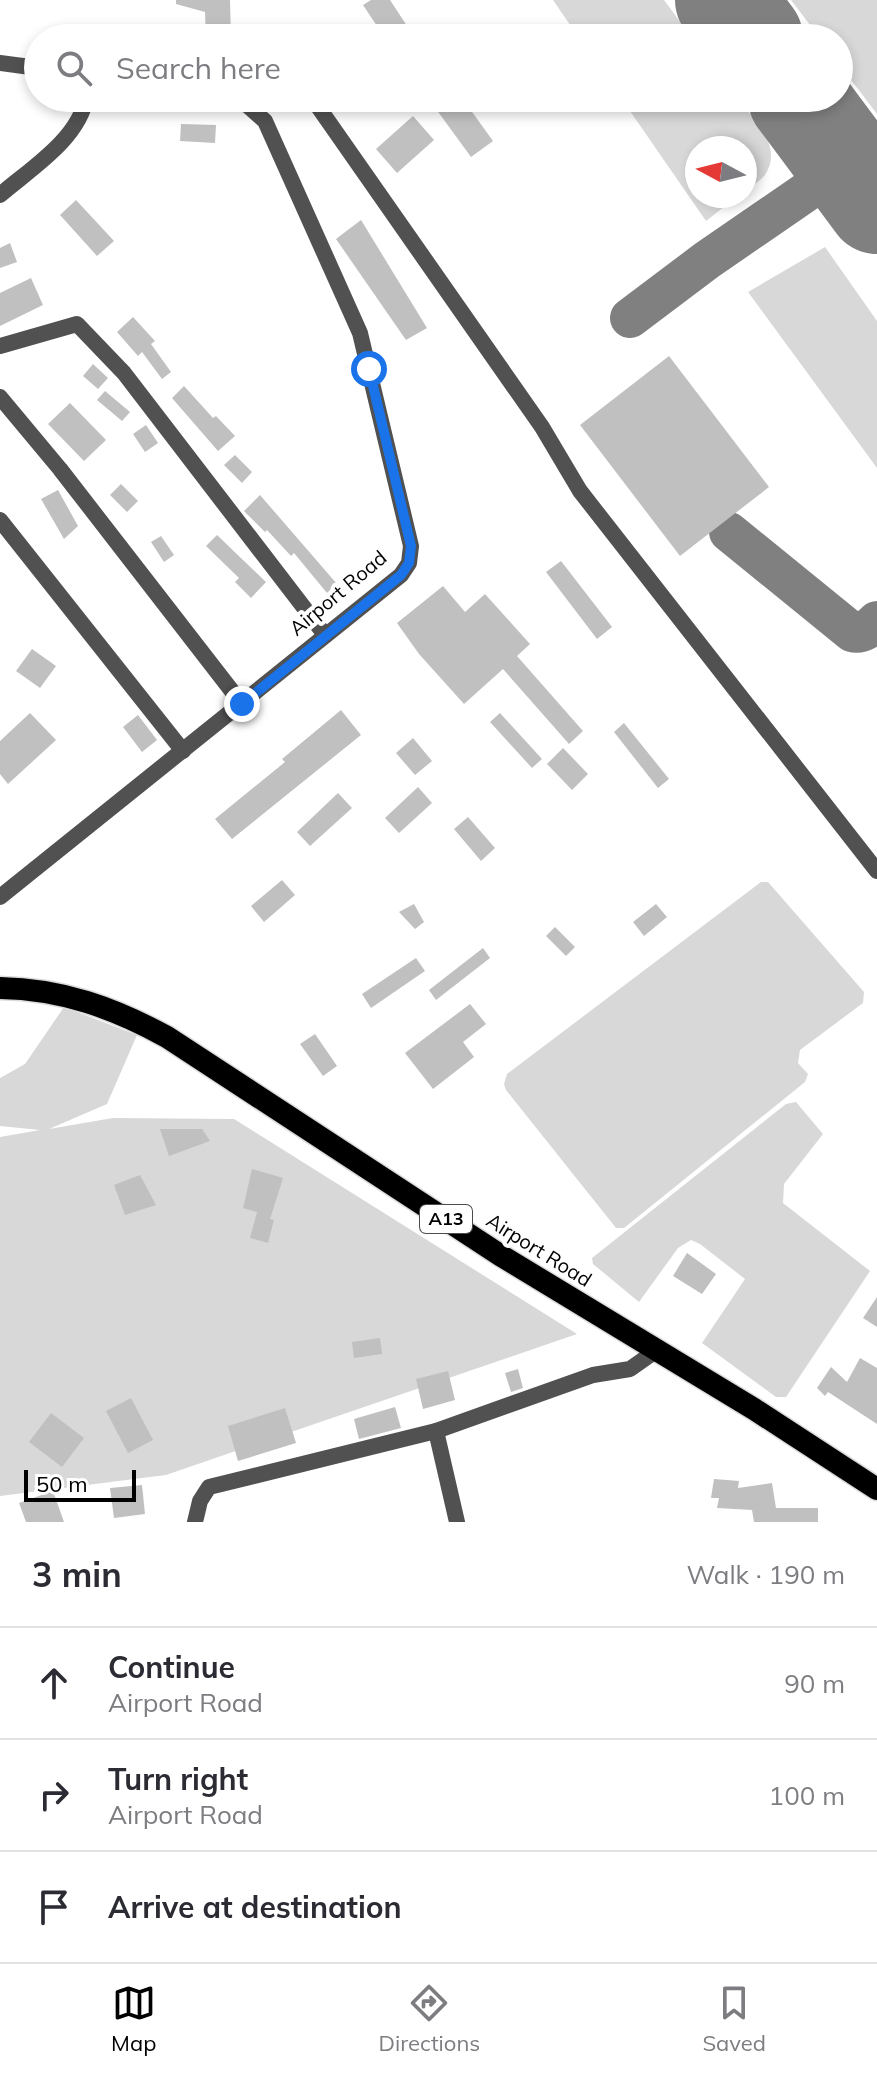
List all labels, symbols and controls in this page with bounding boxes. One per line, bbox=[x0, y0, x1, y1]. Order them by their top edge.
search box bbox=[24, 24, 853, 112]
icon: search bbox=[52, 46, 96, 90]
text: Search here bbox=[116, 49, 281, 87]
north arrow bbox=[685, 136, 757, 208]
route start bbox=[351, 351, 387, 387]
street label: Airport Road bbox=[284, 545, 391, 640]
route end bbox=[224, 686, 260, 722]
road number: A13 bbox=[420, 1205, 472, 1233]
street label: Airport Road bbox=[482, 1207, 596, 1292]
scale bar bbox=[24, 1466, 136, 1502]
text: 50 m bbox=[36, 1470, 87, 1498]
text: 3 min bbox=[32, 1553, 122, 1596]
text: Walk · 190 m bbox=[686, 1558, 845, 1591]
text: Continue bbox=[108, 1648, 235, 1686]
icon: ahead bbox=[32, 1661, 76, 1705]
text: 90 m bbox=[784, 1667, 845, 1700]
text: Airport Road bbox=[108, 1686, 263, 1719]
text: Turn right bbox=[108, 1760, 248, 1798]
icon: right bbox=[32, 1773, 76, 1817]
text: 100 m bbox=[769, 1779, 845, 1812]
text: Airport Road bbox=[108, 1798, 263, 1831]
icon: arrive bbox=[32, 1885, 76, 1929]
text: Arrive at destination bbox=[108, 1888, 402, 1926]
tab: Map bbox=[111, 1981, 156, 2057]
tab: Directions bbox=[379, 1981, 480, 2057]
tab: Saved bbox=[702, 1981, 766, 2057]

